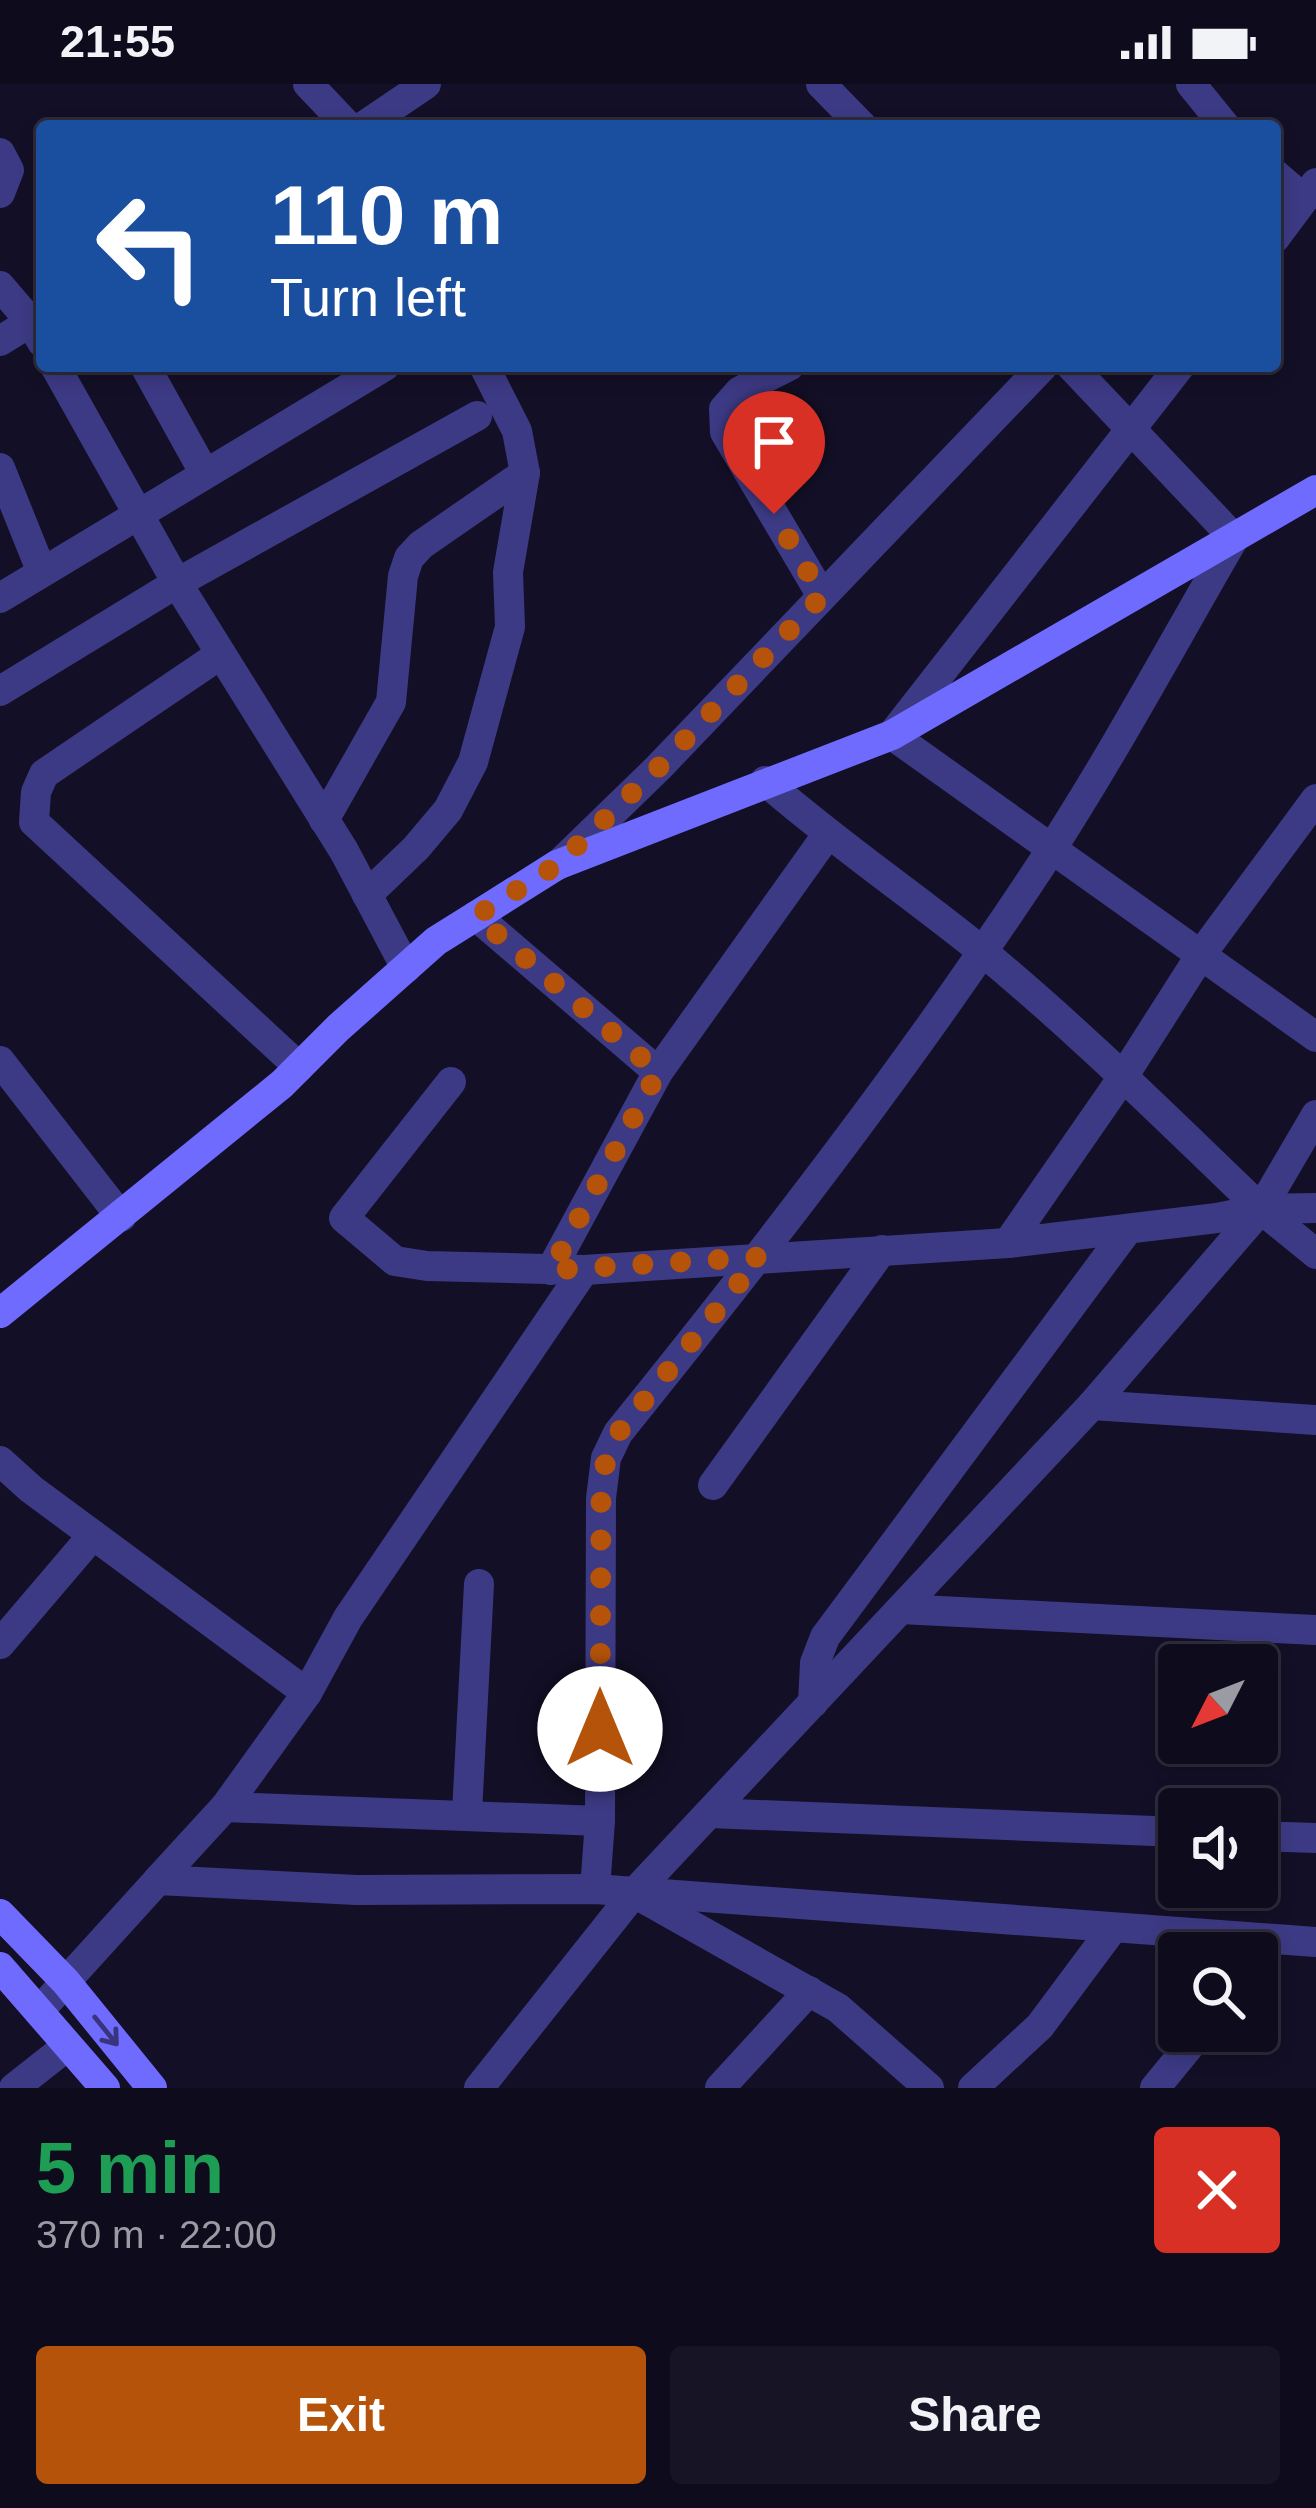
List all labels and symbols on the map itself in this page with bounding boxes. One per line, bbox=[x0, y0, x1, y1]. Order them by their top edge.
pin bbox=[723, 391, 825, 514]
north arrow bbox=[1158, 1644, 1278, 1764]
position arrow bbox=[537, 1666, 663, 1792]
one-way arrow bbox=[92, 2015, 119, 2046]

